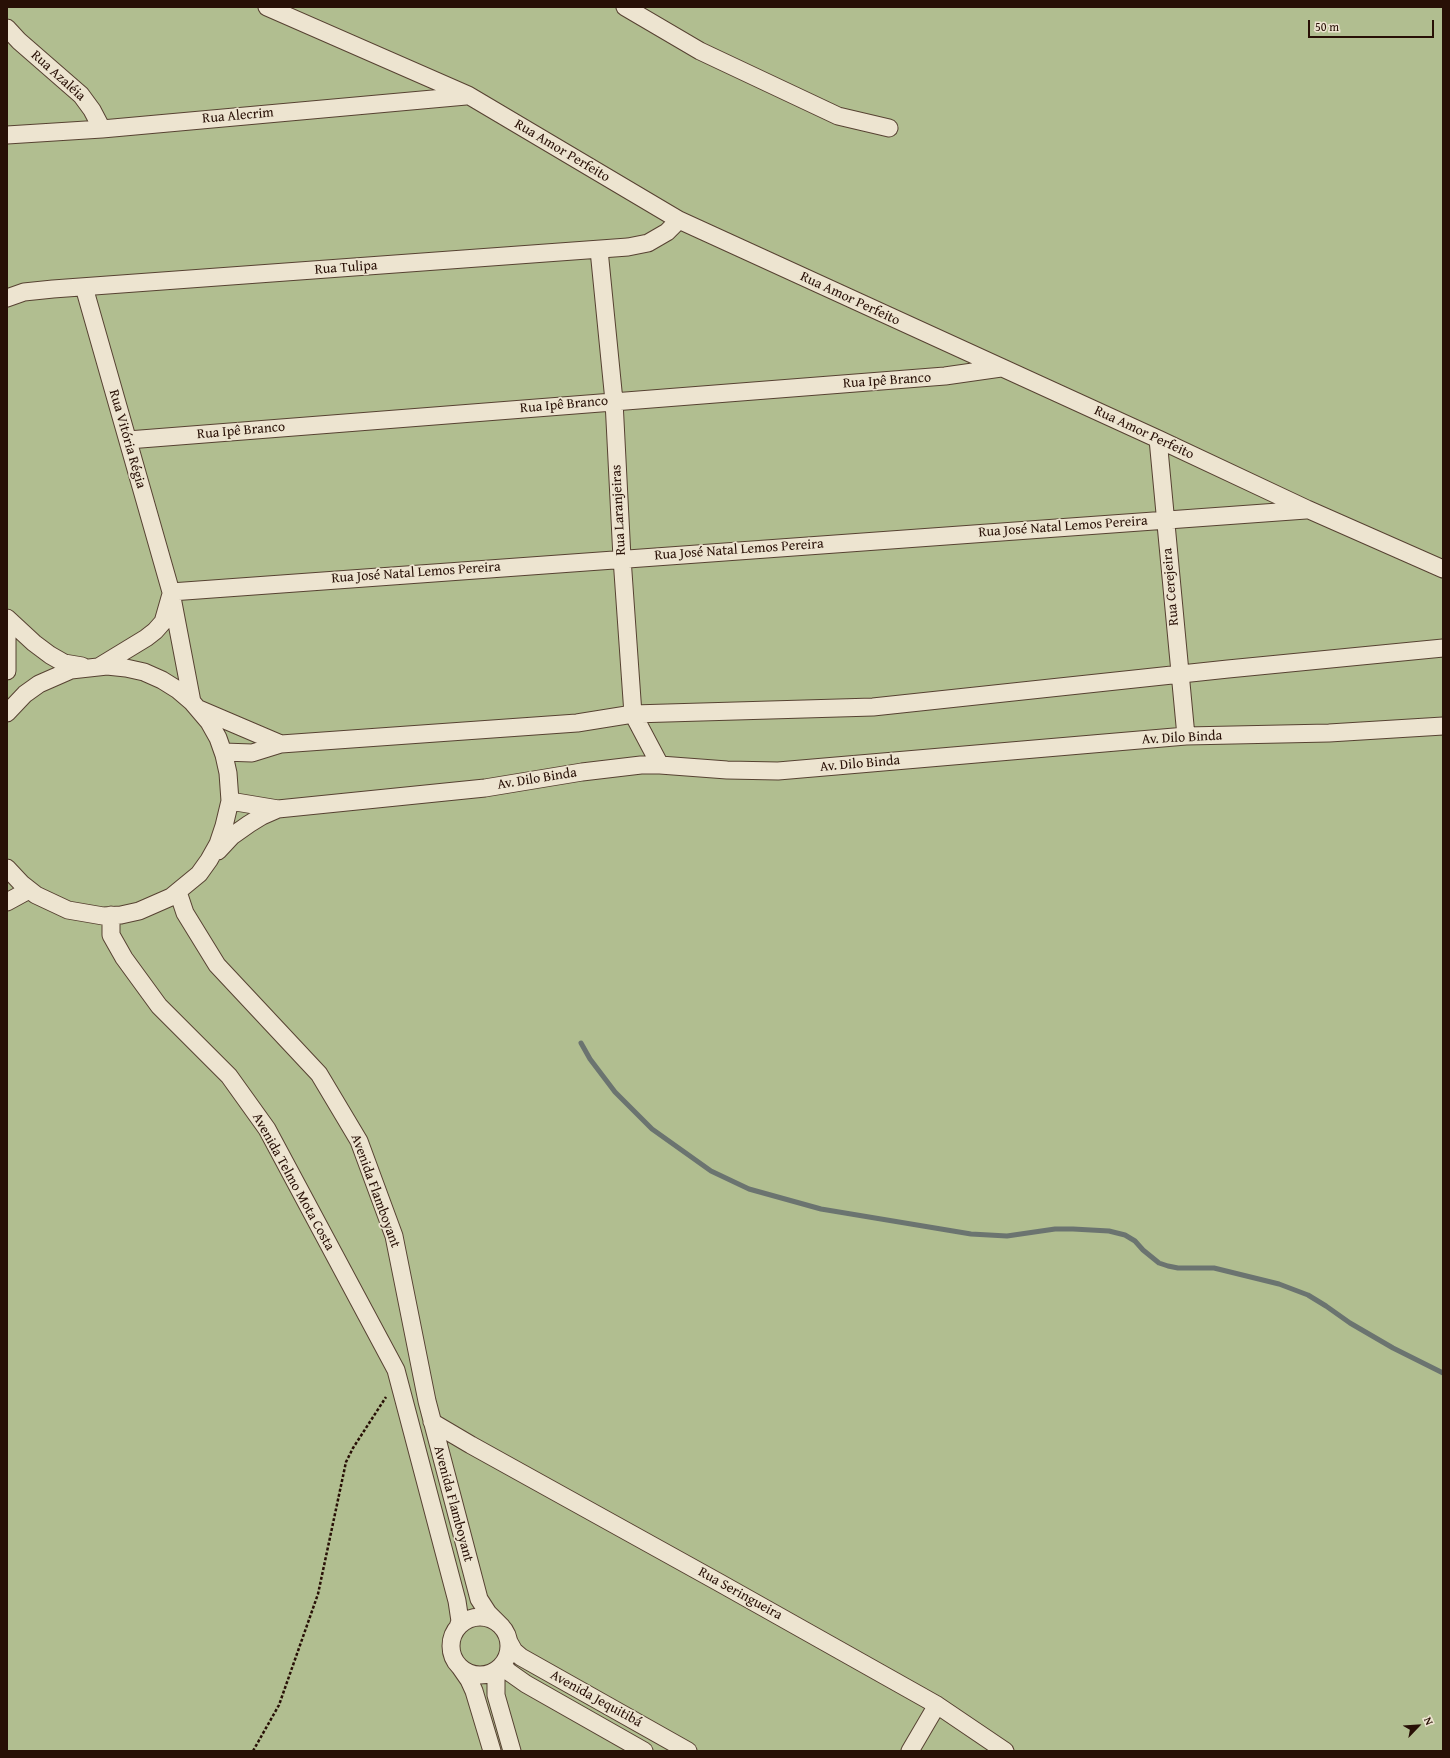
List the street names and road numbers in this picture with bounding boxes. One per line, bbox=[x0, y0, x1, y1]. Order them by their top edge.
street label: Rua Azaléia bbox=[27, 47, 89, 105]
street label: Rua Alecrim bbox=[202, 105, 274, 127]
street label: Rua Amor Perfeito bbox=[511, 116, 613, 186]
street label: Rua Tulipa bbox=[314, 257, 378, 279]
street label: Rua Amor Perfeito bbox=[797, 269, 903, 329]
street label: Rua Ipê Branco bbox=[842, 370, 932, 392]
street label: Rua Vitória Régia bbox=[105, 388, 149, 490]
street label: Rua Ipê Branco bbox=[519, 393, 609, 417]
street label: Rua Amor Perfeito bbox=[1091, 403, 1197, 463]
street label: Rua Ipê Branco bbox=[196, 419, 286, 443]
street label: Rua Laranjeiras bbox=[608, 464, 630, 556]
street label: Rua José Natal Lemos Pereira bbox=[978, 513, 1148, 541]
street label: Rua José Natal Lemos Pereira bbox=[654, 536, 824, 564]
street label: Rua Cerejeira bbox=[1159, 547, 1183, 627]
street label: Rua José Natal Lemos Pereira bbox=[331, 559, 501, 587]
street label: Av. Dilo Binda bbox=[1141, 728, 1223, 748]
street label: Av. Dilo Binda bbox=[819, 752, 901, 776]
street label: Av. Dilo Binda bbox=[496, 764, 578, 794]
street label: Avenida Telmo Mota Costa bbox=[248, 1110, 338, 1254]
street label: Avenida Flamboyant bbox=[347, 1132, 403, 1250]
street label: Avenida Flamboyant bbox=[429, 1444, 477, 1564]
street label: Rua Seringueira bbox=[695, 1564, 785, 1624]
street label: Avenida Jequitibá bbox=[547, 1667, 645, 1731]

